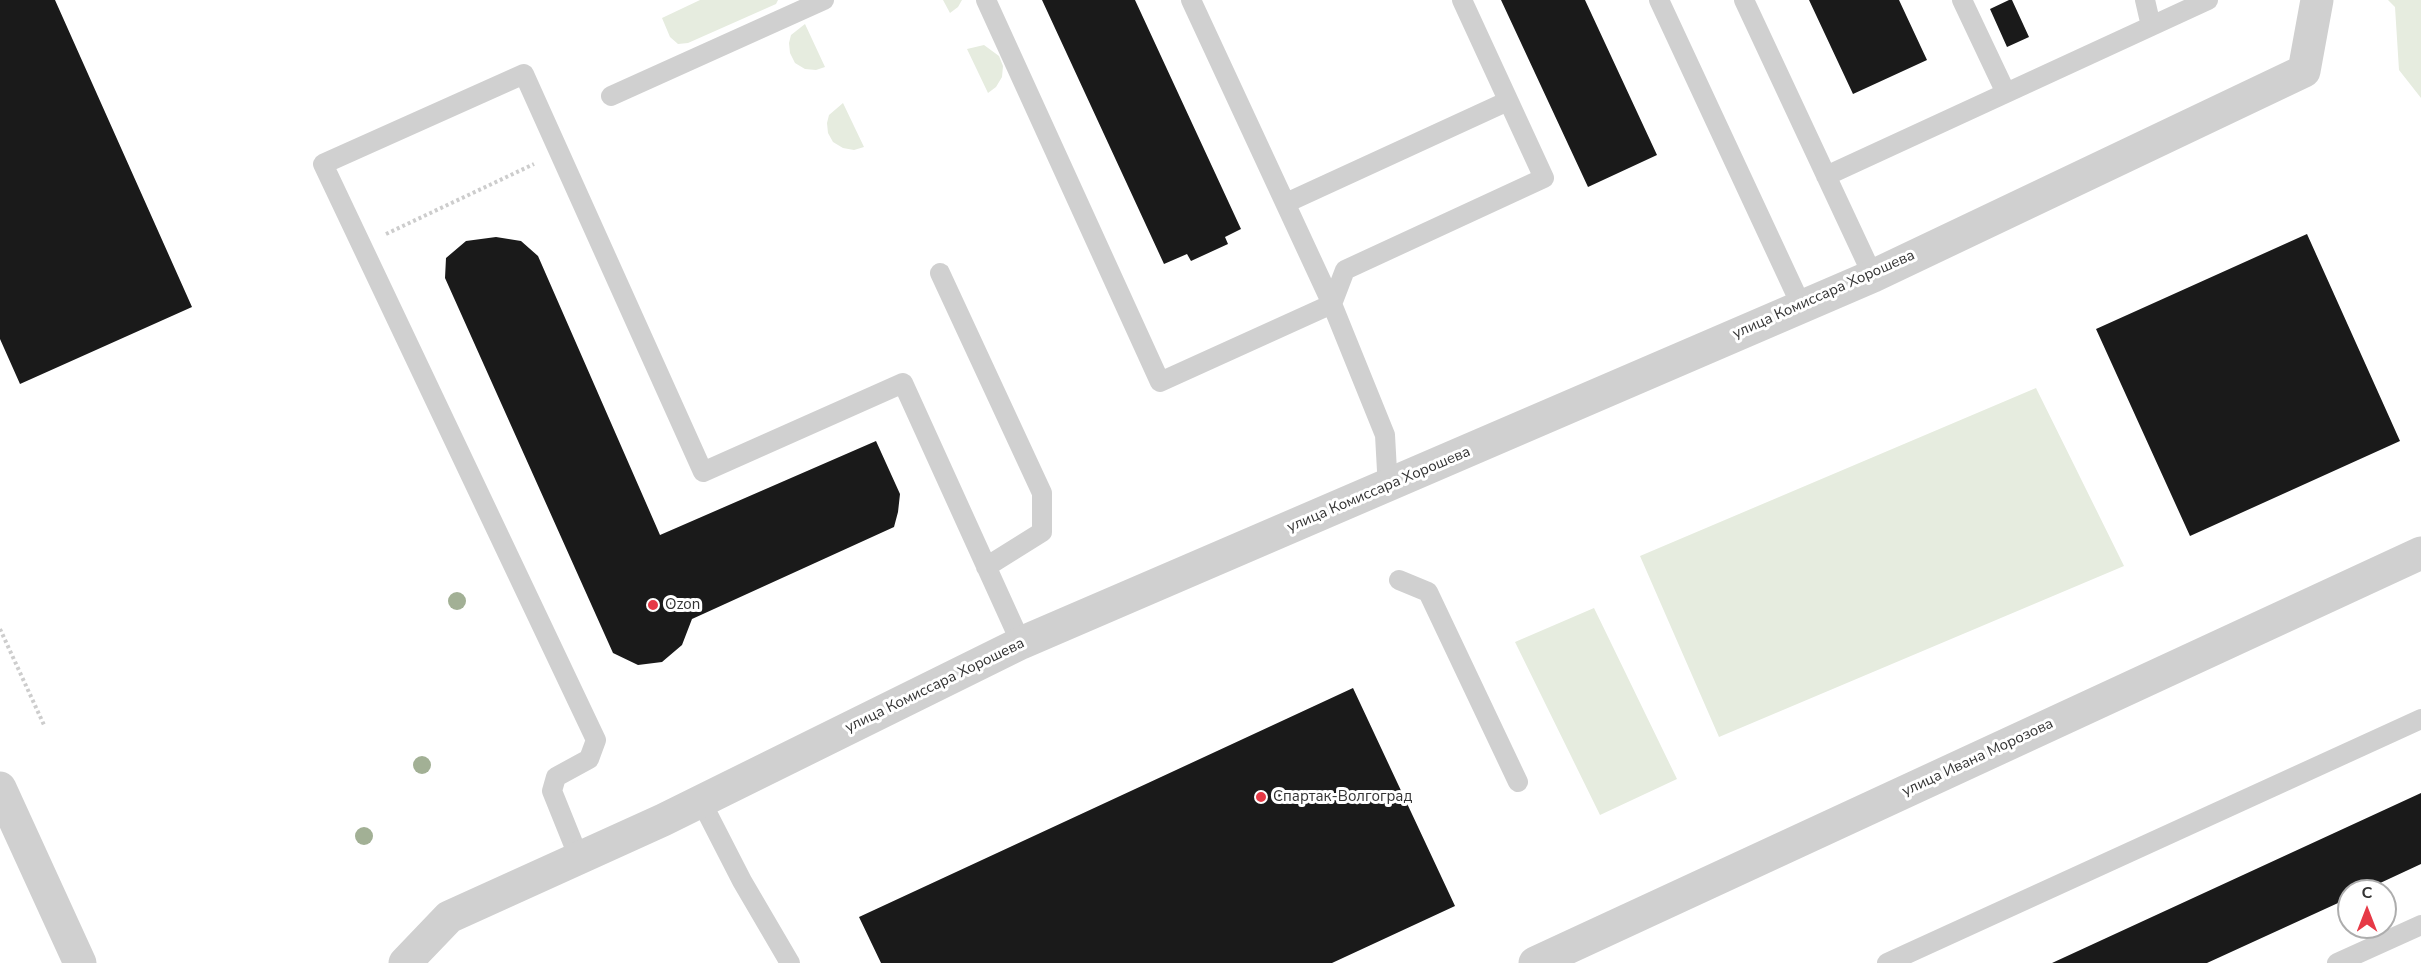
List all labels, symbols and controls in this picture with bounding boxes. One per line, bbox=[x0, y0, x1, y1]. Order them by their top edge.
street label: улица Комиссара Хорошева bbox=[1730, 247, 1918, 343]
street label: улица Комиссара Хорошева bbox=[1285, 443, 1473, 537]
place label: Ozon bbox=[665, 596, 700, 614]
marker: Ozon bbox=[646, 598, 660, 612]
street label: улица Комиссара Хорошева bbox=[842, 635, 1028, 737]
street label: улица Ивана Морозова bbox=[1900, 715, 2056, 801]
place label: Спартак-Волгоград bbox=[1273, 788, 1412, 806]
marker: Спартак-Волгоград bbox=[1254, 790, 1268, 804]
north arrow bbox=[2337, 879, 2397, 939]
text: С bbox=[2362, 882, 2372, 904]

